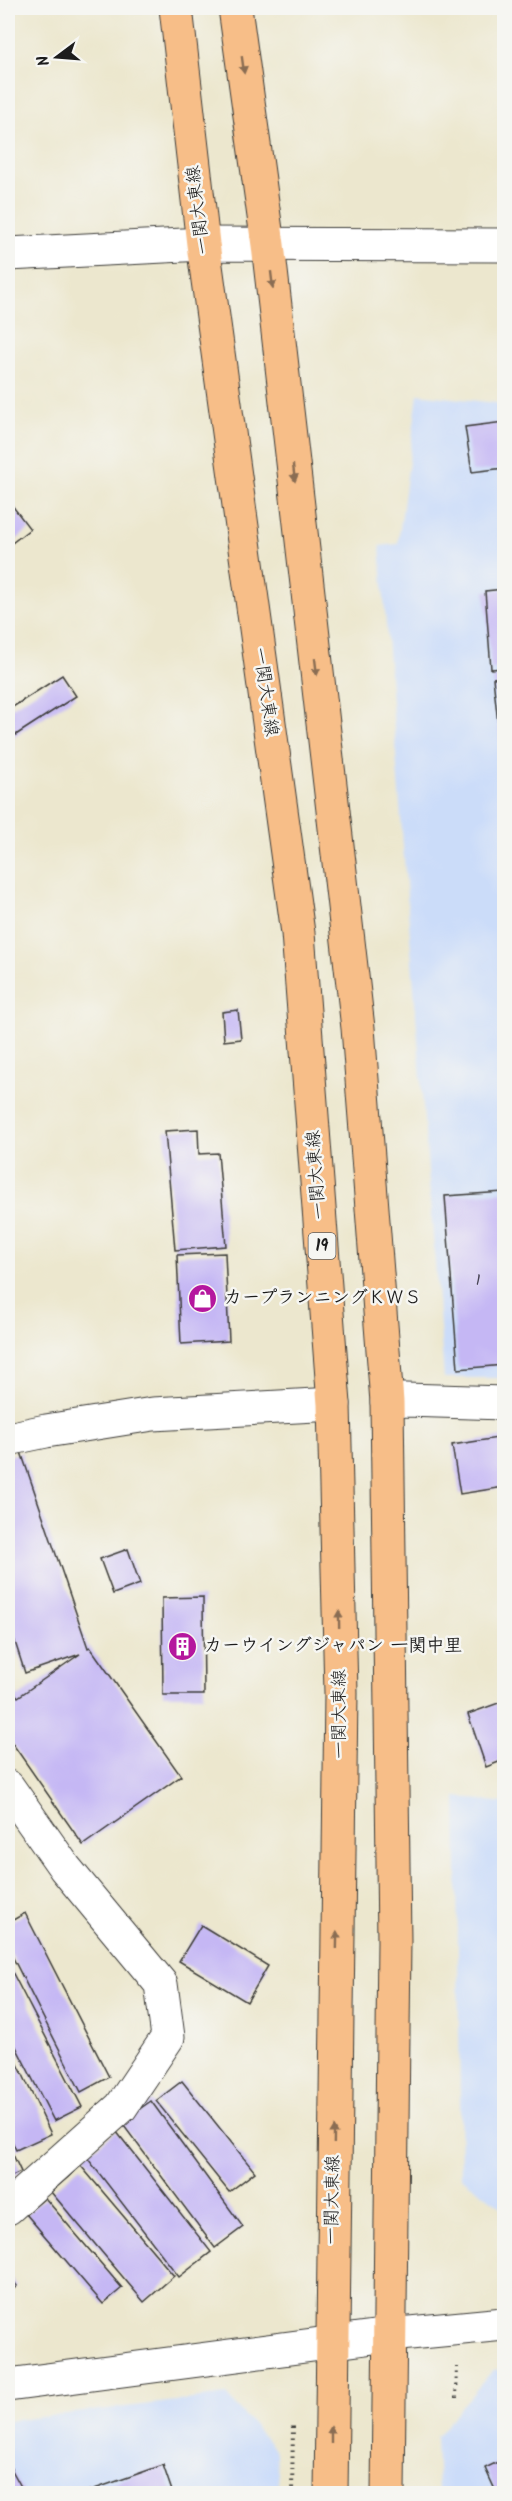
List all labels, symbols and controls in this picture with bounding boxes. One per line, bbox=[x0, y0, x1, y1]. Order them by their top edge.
north arrow bbox=[27, 27, 87, 87]
text: N bbox=[31, 52, 57, 69]
one-way arrow bbox=[239, 56, 248, 75]
street label: 一関大東線 bbox=[179, 164, 219, 256]
one-way arrow bbox=[267, 270, 277, 289]
one-way arrow bbox=[289, 464, 299, 483]
street label: 一関大東線 bbox=[244, 645, 286, 739]
one-way arrow bbox=[311, 658, 321, 677]
street label: 一関大東線 bbox=[299, 1129, 335, 1221]
road number: 19 bbox=[308, 1233, 336, 1259]
house number: 1 bbox=[476, 1269, 481, 1293]
shop icon: カープランニングＫＷＳ bbox=[187, 1282, 219, 1314]
place label: カープランニングＫＷＳ bbox=[224, 1284, 422, 1313]
one-way arrow bbox=[335, 1610, 344, 1629]
building icon: カーウイングジャパン 一関中里 bbox=[167, 1630, 199, 1662]
place label: カーウイングジャパン 一関中里 bbox=[204, 1632, 463, 1661]
street label: 一関大東線 bbox=[326, 1669, 355, 1759]
one-way arrow bbox=[333, 1931, 342, 1950]
one-way arrow bbox=[330, 2126, 339, 2145]
street label: 一関大東線 bbox=[318, 2155, 348, 2245]
one-way arrow bbox=[326, 2426, 336, 2445]

